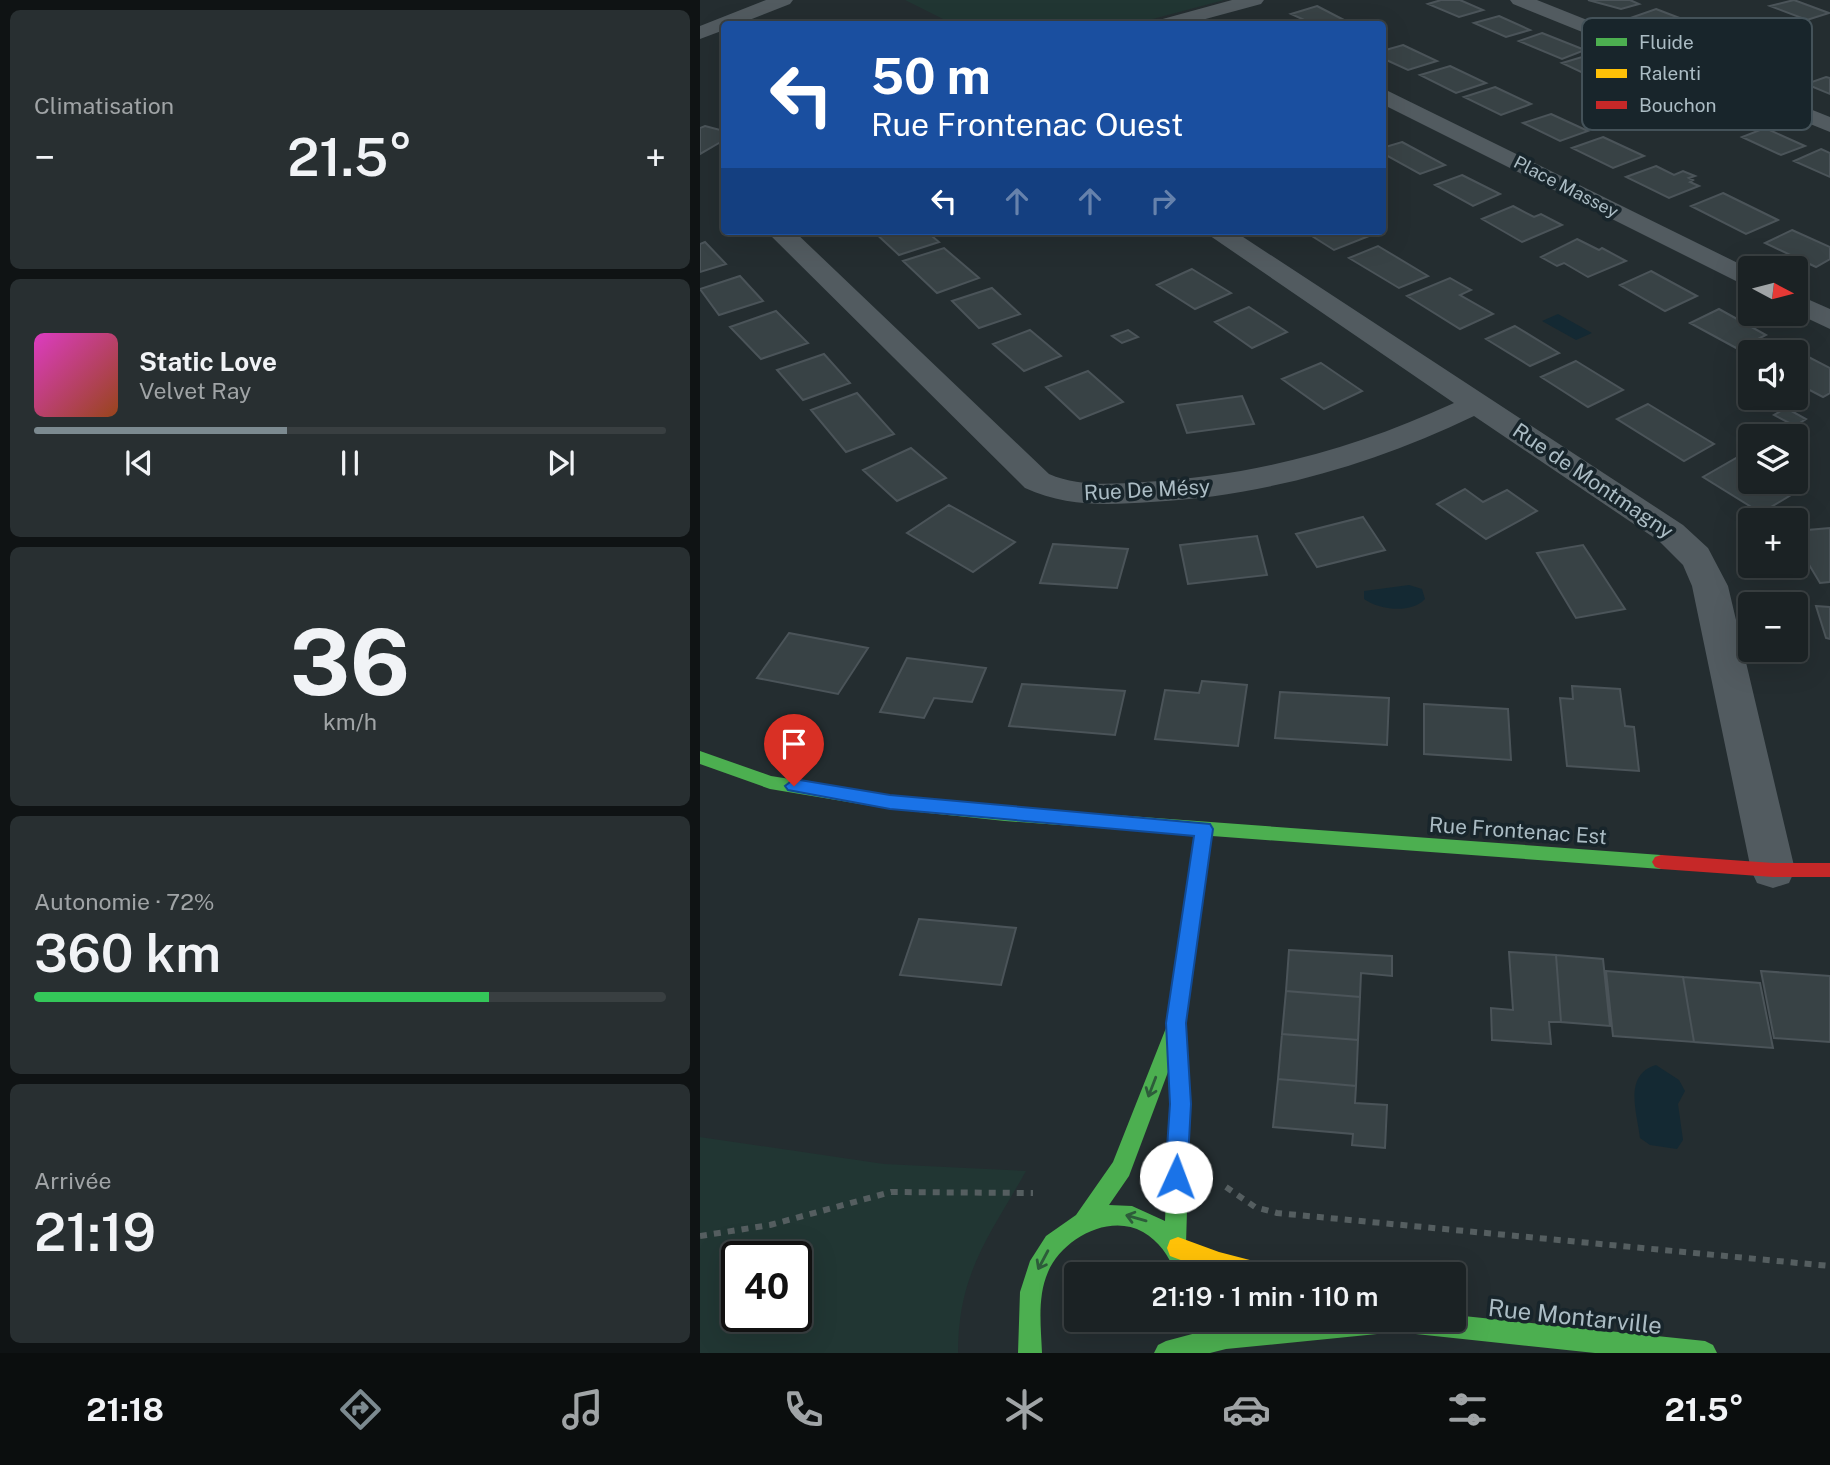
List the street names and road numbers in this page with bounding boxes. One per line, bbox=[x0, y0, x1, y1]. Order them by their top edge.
street label: Place Massey bbox=[1510, 151, 1622, 222]
street label: Rue de Montmagny bbox=[1508, 418, 1678, 544]
street label: Rue De Mésy bbox=[1083, 474, 1211, 505]
street label: Rue Frontenac Est bbox=[1428, 812, 1608, 849]
street label: Rue Montarville bbox=[1487, 1293, 1664, 1339]

